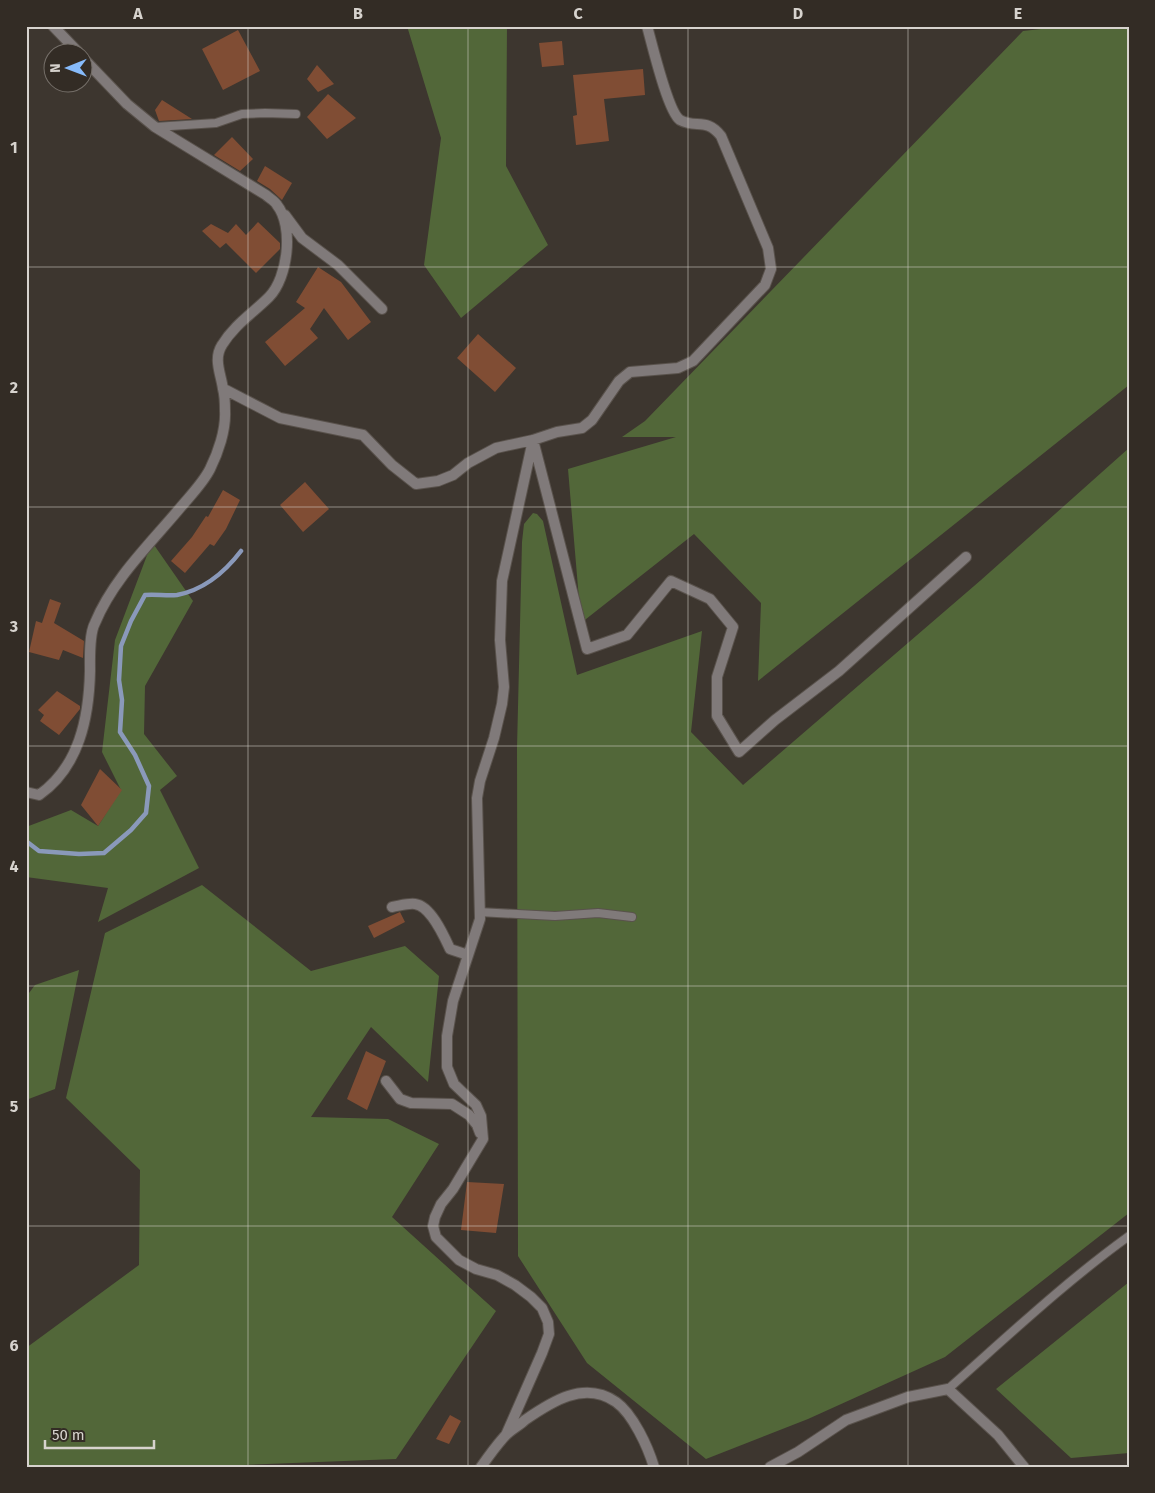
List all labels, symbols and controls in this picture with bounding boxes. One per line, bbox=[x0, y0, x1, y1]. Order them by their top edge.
text: A bbox=[132, 4, 143, 23]
text: B bbox=[353, 4, 363, 23]
text: C bbox=[573, 4, 583, 23]
text: D bbox=[793, 4, 803, 23]
text: E bbox=[1014, 4, 1022, 23]
north arrow bbox=[42, 42, 92, 92]
text: N bbox=[47, 63, 64, 73]
text: 1 bbox=[10, 138, 18, 157]
text: 2 bbox=[10, 378, 18, 397]
text: 3 bbox=[9, 617, 18, 636]
text: 4 bbox=[9, 857, 19, 876]
text: 5 bbox=[10, 1097, 19, 1116]
text: 6 bbox=[9, 1336, 19, 1355]
scale bar bbox=[45, 1418, 154, 1450]
text: 50 m bbox=[52, 1426, 85, 1444]

